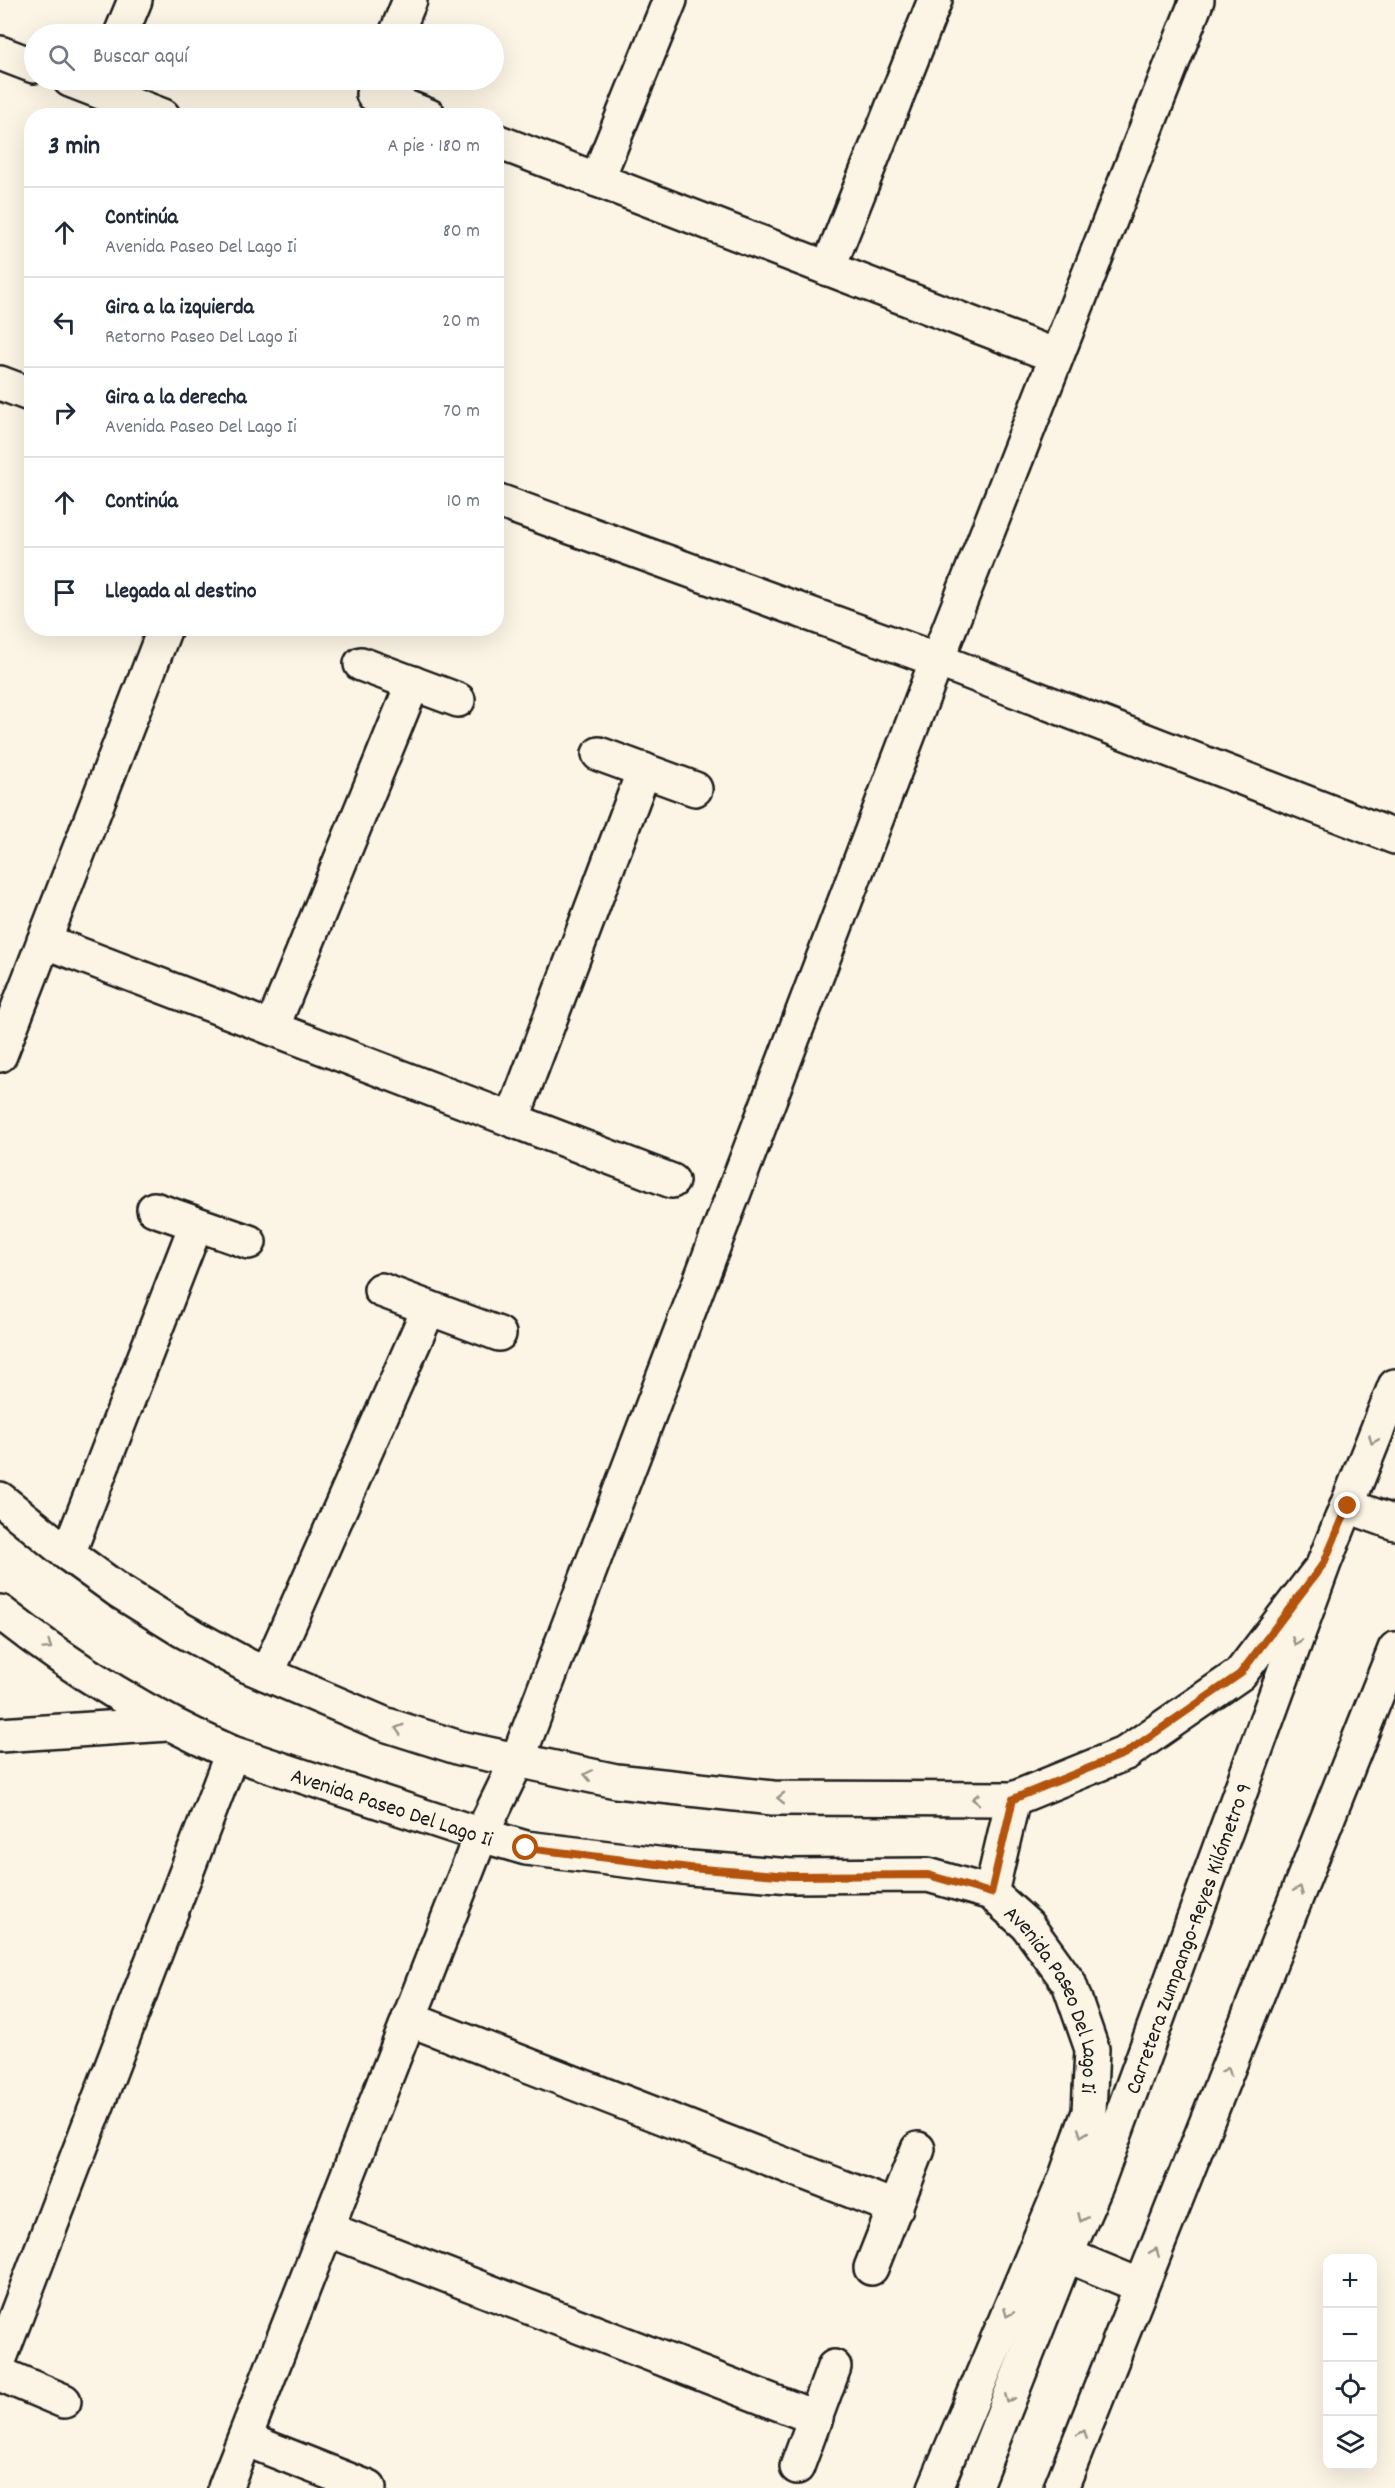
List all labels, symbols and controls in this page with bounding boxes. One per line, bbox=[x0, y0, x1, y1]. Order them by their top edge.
search box bbox=[24, 24, 504, 90]
icon: search bbox=[45, 41, 78, 74]
text: Buscar aquí bbox=[93, 42, 188, 73]
text: 3 min bbox=[48, 129, 100, 166]
text: A pie · 180 m bbox=[387, 133, 480, 161]
text: Continúa bbox=[105, 203, 178, 234]
icon: ahead bbox=[48, 216, 81, 249]
text: 80 m bbox=[443, 218, 480, 246]
text: Avenida Paseo Del Lago Ii bbox=[105, 234, 297, 262]
text: Gira a la izquierda bbox=[105, 293, 254, 324]
icon: left bbox=[48, 306, 81, 339]
text: 20 m bbox=[442, 308, 480, 336]
text: Retorno Paseo Del Lago Ii bbox=[105, 324, 297, 352]
text: Gira a la derecha bbox=[105, 383, 247, 414]
icon: right bbox=[48, 396, 81, 429]
text: 70 m bbox=[443, 398, 480, 426]
text: Avenida Paseo Del Lago Ii bbox=[105, 414, 297, 442]
icon: ahead bbox=[48, 486, 81, 519]
text: Continúa bbox=[105, 487, 178, 518]
text: 10 m bbox=[446, 488, 480, 516]
icon: arrive bbox=[48, 576, 81, 609]
text: Llegada al destino bbox=[105, 577, 257, 608]
one-way arrow bbox=[1368, 1434, 1381, 1445]
route end bbox=[1334, 1492, 1360, 1518]
one-way arrow bbox=[1290, 1636, 1303, 1646]
one-way arrow bbox=[41, 1639, 52, 1650]
one-way arrow bbox=[394, 1724, 405, 1736]
street label: Avenida Paseo Del Lago Ii bbox=[286, 1761, 496, 1857]
one-way arrow bbox=[583, 1769, 593, 1782]
street label: Carretera Zumpango-Reyes Kilómetro 9 bbox=[1119, 1779, 1261, 2099]
one-way arrow bbox=[777, 1792, 786, 1804]
one-way arrow bbox=[972, 1793, 981, 1805]
route start bbox=[512, 1834, 538, 1860]
one-way arrow bbox=[1292, 1885, 1304, 1896]
street label: Avenida Paseo Del Lago Ii bbox=[996, 1900, 1104, 2094]
one-way arrow bbox=[1220, 2067, 1232, 2078]
one-way arrow bbox=[1076, 2127, 1089, 2137]
one-way arrow bbox=[1077, 2212, 1089, 2223]
one-way arrow bbox=[1148, 2248, 1160, 2259]
map controls bbox=[1323, 2254, 1377, 2470]
button: + bbox=[1323, 2254, 1377, 2308]
one-way arrow bbox=[1003, 2307, 1015, 2318]
button: − bbox=[1323, 2308, 1377, 2362]
button: locate bbox=[1323, 2362, 1377, 2416]
one-way arrow bbox=[1004, 2393, 1016, 2404]
button: layers bbox=[1323, 2416, 1377, 2470]
one-way arrow bbox=[1075, 2429, 1088, 2439]

